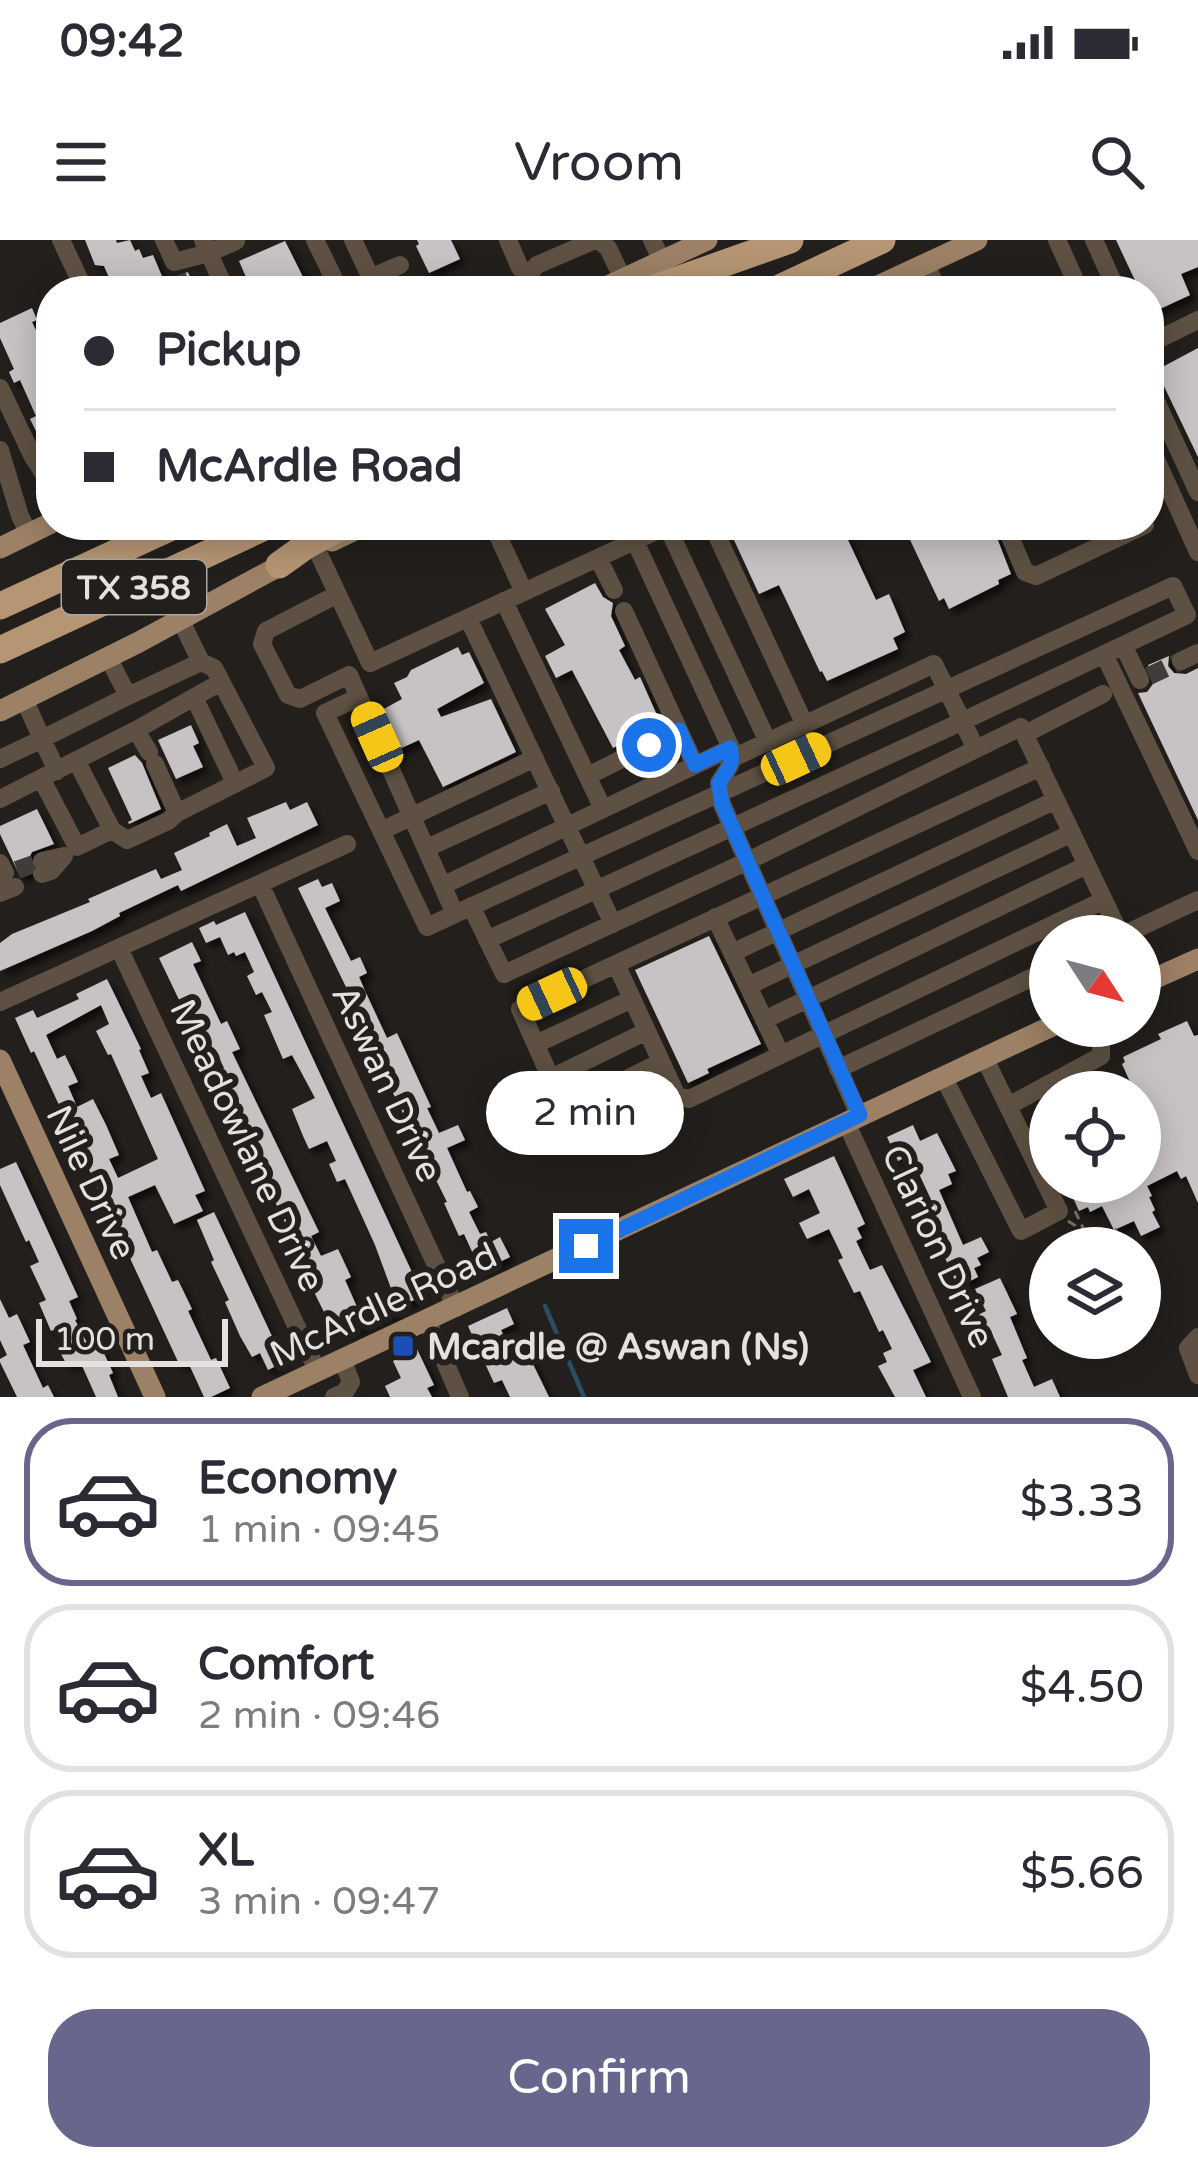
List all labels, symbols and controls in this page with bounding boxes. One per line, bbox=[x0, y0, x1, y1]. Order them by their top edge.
text: 09:42 bbox=[60, 15, 185, 69]
icon: menu bbox=[48, 129, 114, 195]
icon: search bbox=[1084, 129, 1150, 195]
text: Vroom bbox=[514, 130, 684, 195]
text: Pickup bbox=[156, 324, 301, 378]
text: McArdle Road bbox=[156, 440, 463, 494]
road number: TX 358 bbox=[62, 560, 206, 614]
car bbox=[346, 697, 408, 777]
route start bbox=[622, 718, 676, 772]
car bbox=[756, 727, 836, 791]
north arrow bbox=[1029, 915, 1161, 1047]
map controls bbox=[1029, 915, 1161, 1359]
car bbox=[512, 962, 592, 1026]
street label: Aswan Drive bbox=[322, 978, 451, 1189]
street label: Meadowlane Drive bbox=[160, 993, 333, 1298]
button: locate bbox=[1029, 1071, 1161, 1203]
callout: 2 min bbox=[487, 1072, 685, 1156]
text: 2 min bbox=[533, 1089, 637, 1136]
street label: Nile Drive bbox=[36, 1099, 145, 1266]
street label: Clarion Drive bbox=[872, 1138, 1003, 1355]
route end bbox=[559, 1219, 613, 1273]
button: layers bbox=[1029, 1227, 1161, 1359]
street label: McArdle Road bbox=[263, 1234, 504, 1377]
scale bar bbox=[36, 1313, 228, 1366]
text: 100 m bbox=[54, 1320, 155, 1359]
place label: Mcardle @ Aswan (Ns) bbox=[427, 1326, 809, 1369]
marker: Mcardle @ Aswan (Ns) bbox=[390, 1333, 416, 1359]
icon: car bbox=[54, 1448, 162, 1556]
text: Economy bbox=[198, 1452, 397, 1506]
text: $3.33 bbox=[1020, 1475, 1144, 1529]
text: 1 min · 09:45 bbox=[198, 1506, 440, 1553]
icon: car bbox=[54, 1634, 162, 1742]
text: Comfort bbox=[198, 1638, 374, 1692]
text: $4.50 bbox=[1020, 1661, 1144, 1715]
text: 2 min · 09:46 bbox=[198, 1692, 440, 1739]
icon: car bbox=[54, 1820, 162, 1928]
text: XL bbox=[198, 1824, 254, 1878]
text: $5.66 bbox=[1020, 1847, 1144, 1901]
text: 3 min · 09:47 bbox=[198, 1878, 440, 1925]
button: Confirm bbox=[48, 2009, 1150, 2147]

